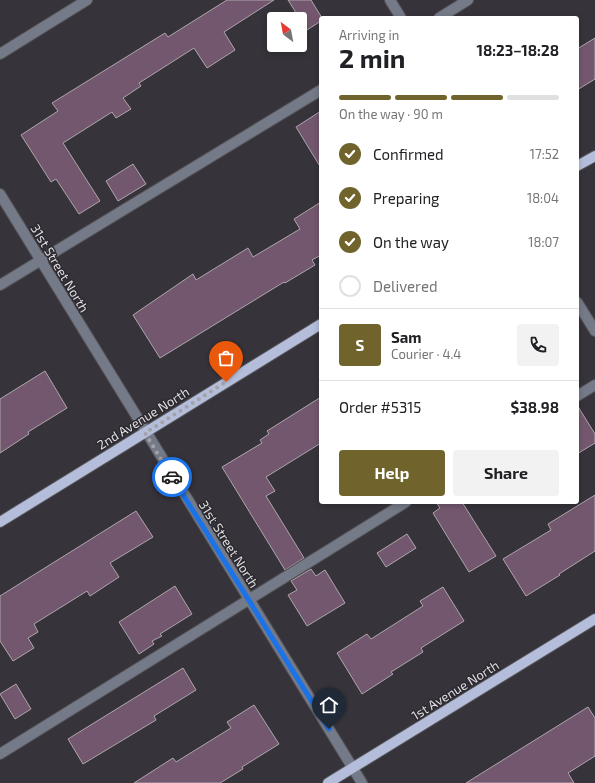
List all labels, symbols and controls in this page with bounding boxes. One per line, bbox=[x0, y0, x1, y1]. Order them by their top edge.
north arrow bbox=[267, 12, 307, 52]
map controls bbox=[267, 12, 307, 52]
text: Arriving in bbox=[339, 27, 399, 43]
text: 18:23–18:28 bbox=[476, 41, 559, 59]
text: 2 min bbox=[339, 42, 405, 73]
text: On the way · 90 m bbox=[339, 106, 443, 122]
icon: check bbox=[339, 143, 361, 165]
text: Confirmed bbox=[373, 145, 444, 163]
text: 17:52 bbox=[530, 146, 559, 162]
icon: check bbox=[339, 187, 361, 209]
text: Preparing bbox=[373, 189, 439, 207]
text: 18:04 bbox=[527, 190, 559, 206]
street label: 31st Street North bbox=[27, 221, 93, 315]
icon: check bbox=[339, 231, 361, 253]
text: On the way bbox=[373, 233, 449, 251]
text: 18:07 bbox=[528, 234, 559, 250]
text: Delivered bbox=[373, 277, 438, 295]
button: phone bbox=[517, 324, 559, 366]
text: Sam bbox=[391, 328, 422, 346]
text: S bbox=[356, 336, 364, 354]
pin bbox=[209, 341, 243, 382]
text: Courier · 4.4 bbox=[391, 346, 461, 362]
icon: bag bbox=[215, 347, 237, 369]
street label: 2nd Avenue North bbox=[94, 383, 192, 453]
text: Order #5315 bbox=[339, 398, 421, 416]
text: $38.98 bbox=[511, 398, 559, 416]
button: Help bbox=[339, 450, 445, 496]
button: Share bbox=[453, 450, 559, 496]
courier bbox=[152, 457, 192, 497]
icon: car bbox=[161, 466, 183, 488]
street label: 31st Street North bbox=[196, 497, 262, 591]
street label: 1st Avenue North bbox=[408, 657, 502, 723]
pin bbox=[312, 688, 346, 729]
icon: home bbox=[318, 694, 340, 716]

